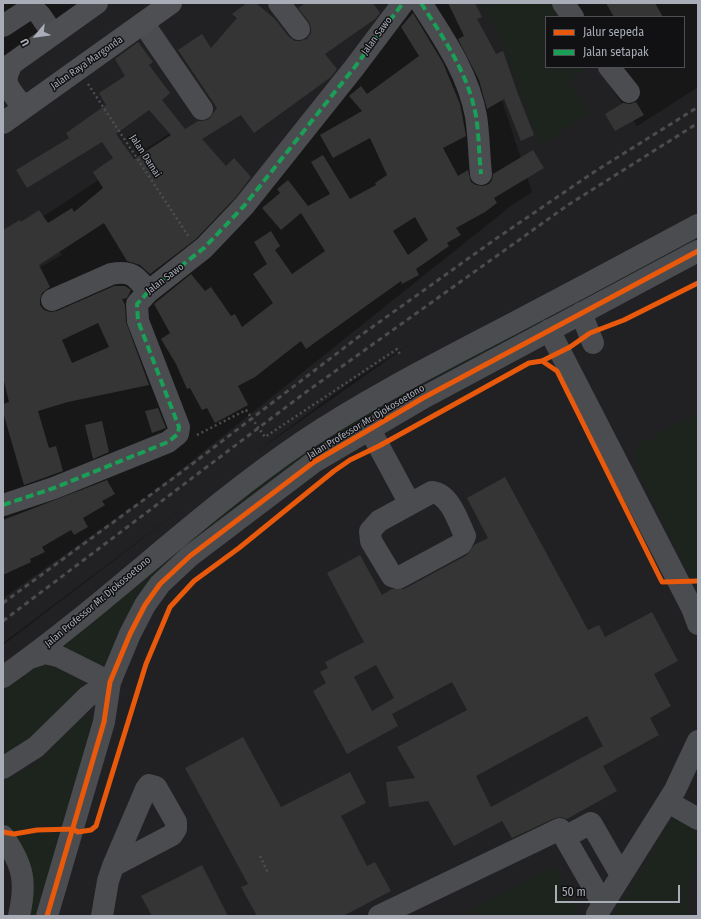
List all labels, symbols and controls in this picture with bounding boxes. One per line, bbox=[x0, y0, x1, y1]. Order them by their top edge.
street label: Jalan Sawo bbox=[359, 15, 395, 57]
north arrow bbox=[16, 16, 56, 56]
legend bbox=[545, 16, 685, 68]
text: Jalur sepeda bbox=[583, 25, 644, 39]
street label: Jalan Raya Margonda bbox=[49, 34, 125, 92]
text: U bbox=[18, 36, 32, 48]
text: Jalan setapak bbox=[583, 45, 649, 59]
street label: Jalan Damai bbox=[127, 132, 163, 180]
street label: Jalan Sawo bbox=[144, 261, 186, 297]
street label: Jalan Professor Mr. Djokosoetono bbox=[305, 382, 427, 462]
street label: Jalan Professor Mr. Djokosoetono bbox=[43, 554, 153, 650]
scale bar bbox=[557, 877, 682, 903]
text: 50 m bbox=[562, 885, 586, 899]

